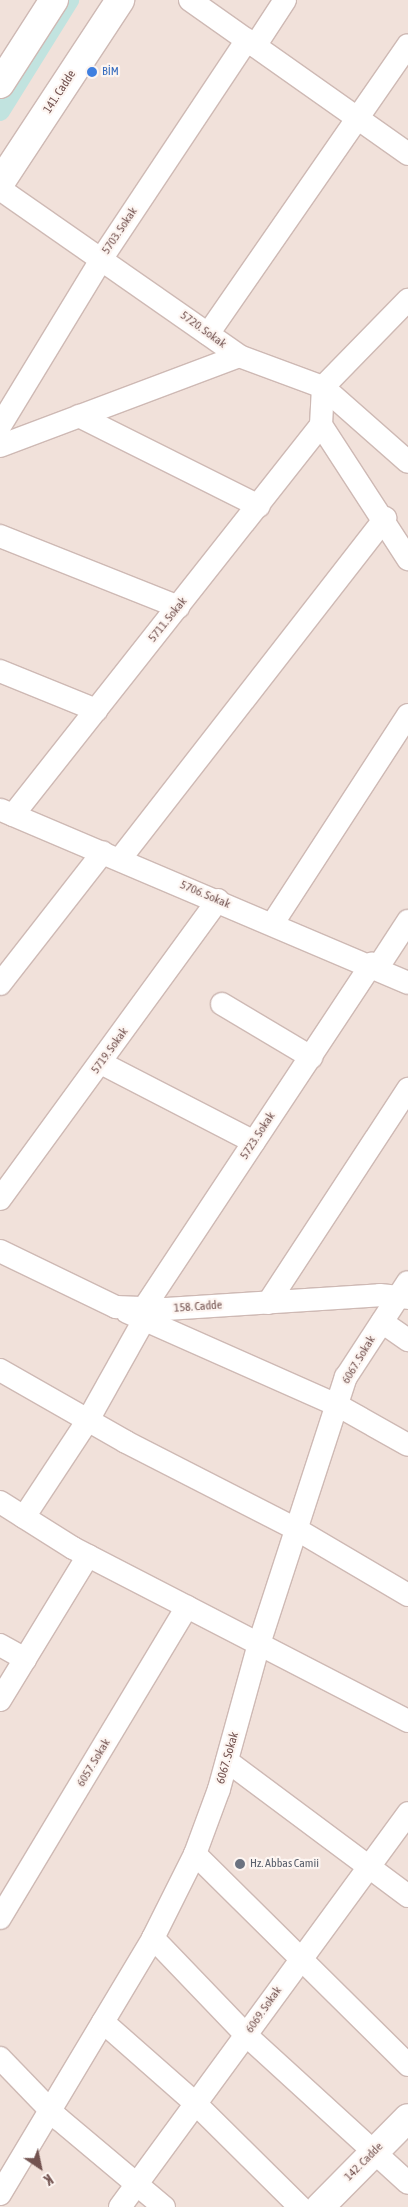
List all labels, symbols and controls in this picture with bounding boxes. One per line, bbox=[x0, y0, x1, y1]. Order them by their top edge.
place label: BİM bbox=[102, 65, 119, 79]
marker: BİM bbox=[86, 66, 98, 78]
street label: 141. Cadde bbox=[41, 68, 79, 116]
street label: 5703. Sokak bbox=[99, 205, 141, 257]
street label: 5720. Sokak bbox=[177, 309, 229, 351]
street label: 5711. Sokak bbox=[146, 595, 190, 645]
street label: 5706. Sokak bbox=[178, 878, 232, 912]
street label: 5719. Sokak bbox=[89, 1025, 131, 1077]
street label: 5723. Sokak bbox=[237, 1110, 279, 1162]
street label: 158. Cadde bbox=[173, 1298, 223, 1316]
street label: 6067. Sokak bbox=[339, 1334, 379, 1386]
street label: 6067. Sokak bbox=[214, 1730, 242, 1786]
street label: 6057. Sokak bbox=[74, 1737, 114, 1789]
place label: Hz. Abbas Camii bbox=[250, 1857, 319, 1871]
marker: Hz. Abbas Camii bbox=[234, 1858, 246, 1870]
street label: 6069. Sokak bbox=[243, 1984, 285, 2036]
street label: 142. Cadde bbox=[342, 2140, 386, 2184]
north arrow bbox=[15, 2142, 65, 2192]
text: K bbox=[41, 2171, 56, 2188]

